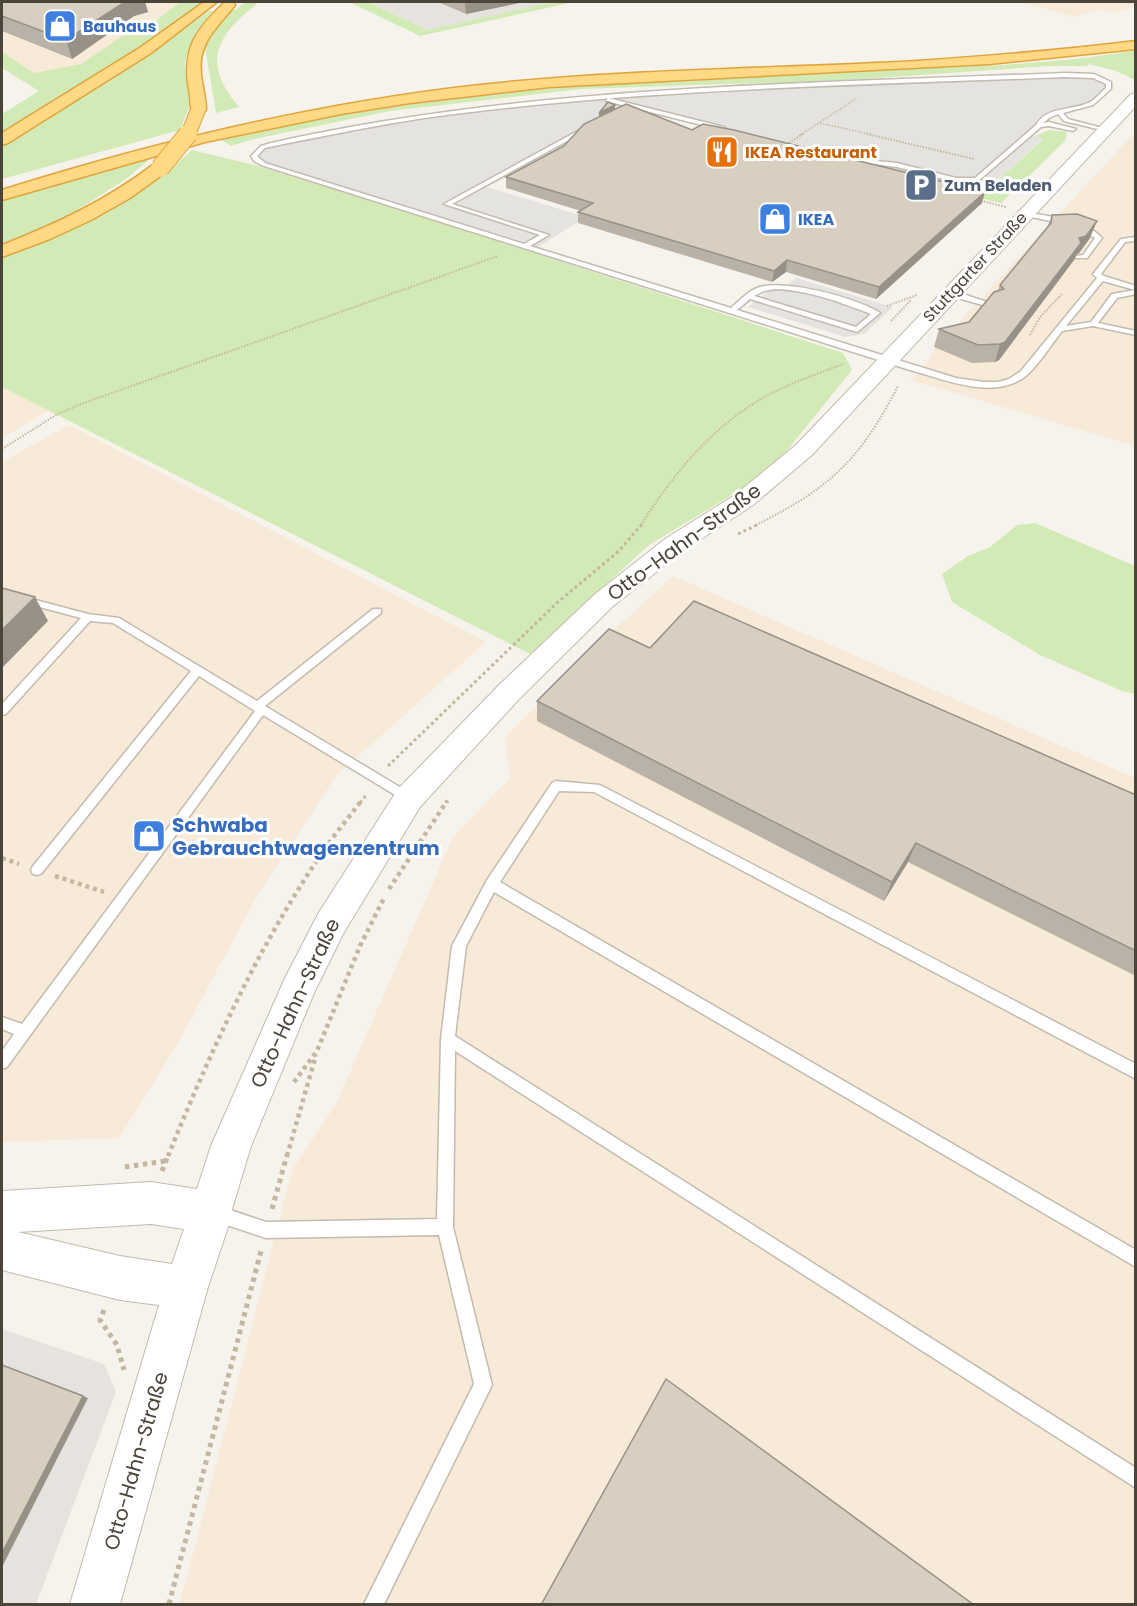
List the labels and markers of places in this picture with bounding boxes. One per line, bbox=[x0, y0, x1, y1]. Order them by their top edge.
shop icon: Bauhaus bbox=[42, 8, 78, 44]
place label: Bauhaus bbox=[83, 15, 157, 38]
restaurant icon: IKEA Restaurant bbox=[704, 134, 740, 170]
place label: IKEA Restaurant bbox=[745, 141, 877, 164]
parking icon: Zum Beladen bbox=[903, 167, 939, 203]
place label: Zum Beladen bbox=[944, 174, 1052, 197]
shop icon: IKEA bbox=[757, 201, 793, 237]
place label: IKEA bbox=[798, 208, 835, 231]
place label: Schwaba Gebrauchtwagenzentrum bbox=[172, 811, 440, 862]
shop icon: Schwaba Gebrauchtwagenzentrum bbox=[131, 818, 167, 854]

